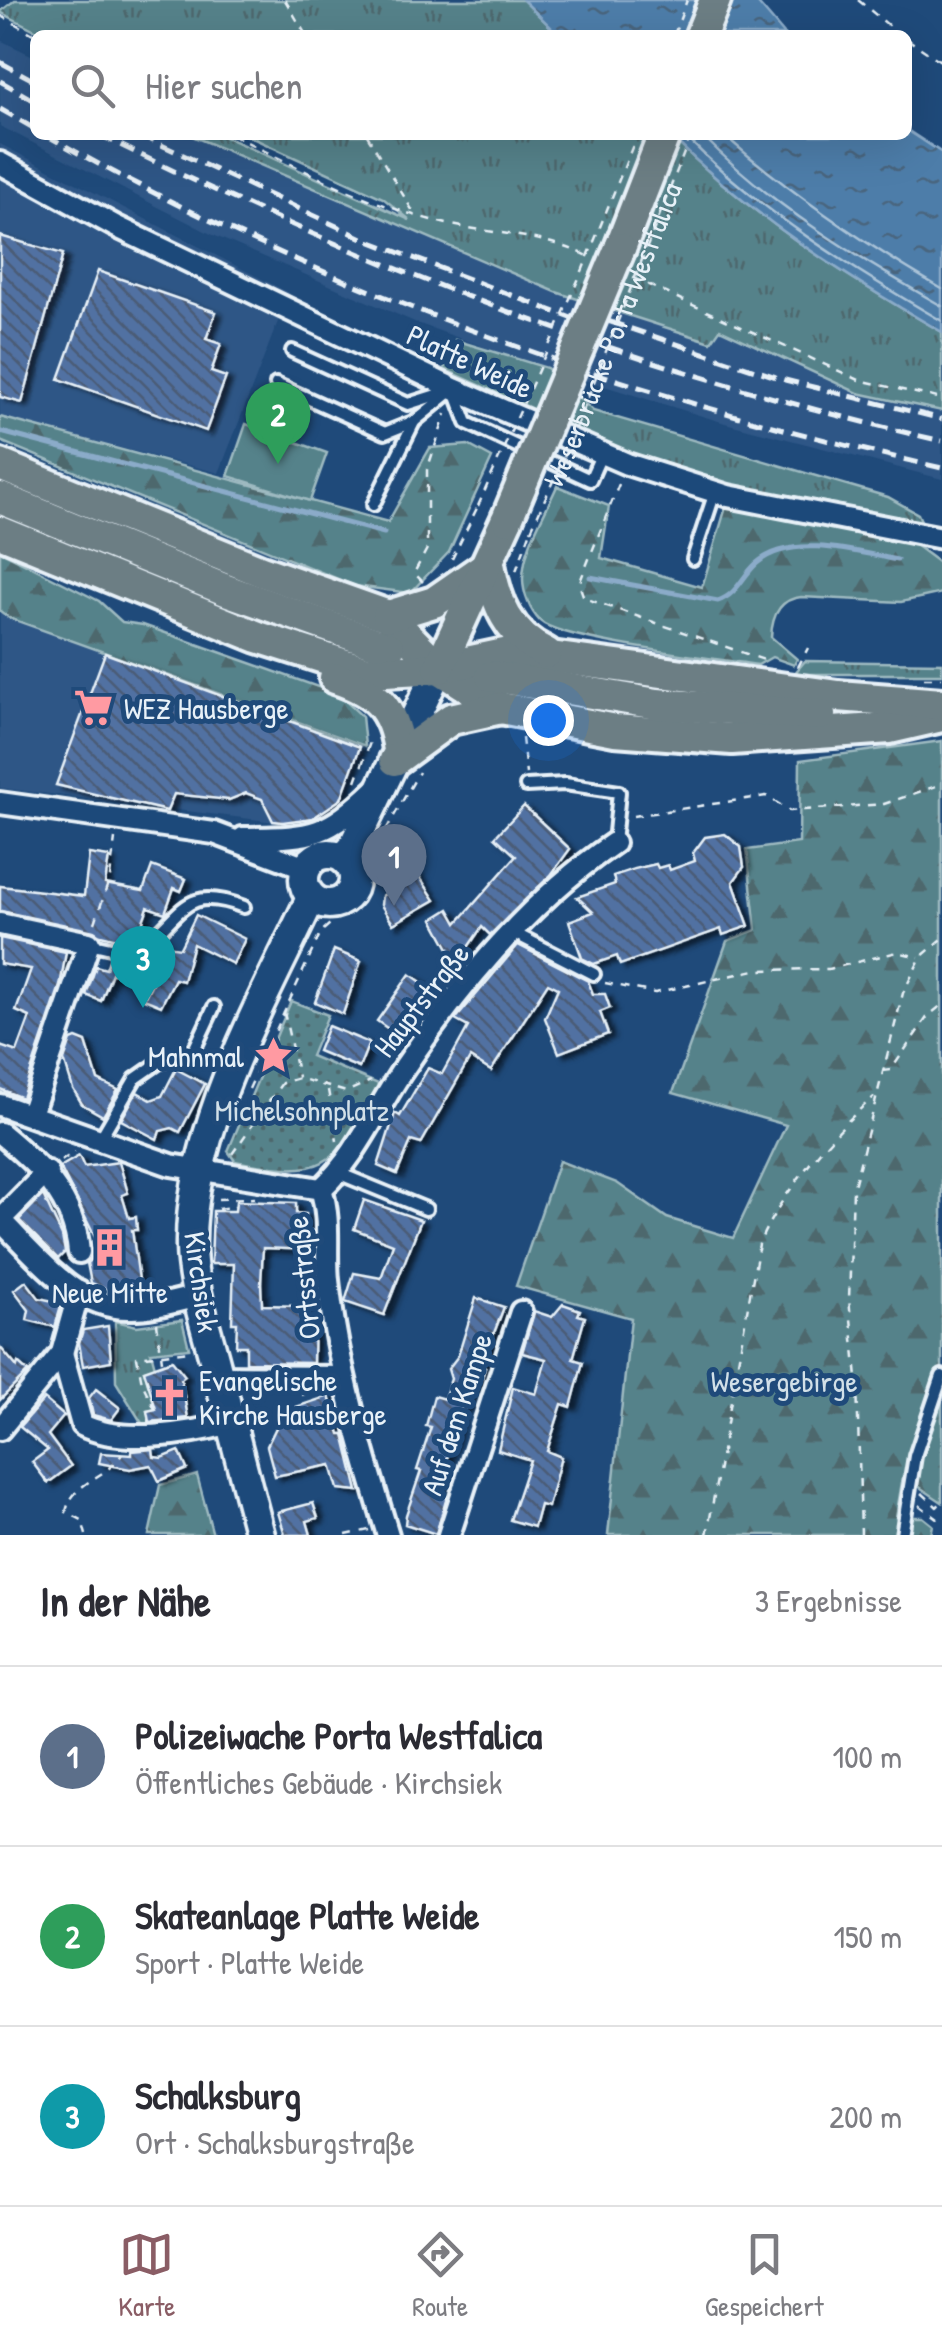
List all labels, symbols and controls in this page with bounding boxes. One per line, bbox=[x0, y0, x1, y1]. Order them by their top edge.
search box bbox=[30, 30, 912, 140]
icon: search bbox=[65, 58, 120, 113]
text: Hier suchen bbox=[145, 59, 303, 111]
street label: Weserbrücke Porta Westfalica bbox=[533, 176, 691, 493]
street label: Platte Weide bbox=[401, 314, 539, 408]
pin: 2 bbox=[246, 382, 310, 464]
supermarket icon: WEZ Hausberge bbox=[73, 687, 115, 729]
place label: WEZ Hausberge bbox=[124, 688, 288, 728]
your location bbox=[523, 695, 574, 746]
pin: 1 bbox=[362, 824, 426, 906]
pin: 3 bbox=[110, 926, 176, 1008]
street label: Hauptstraße bbox=[364, 935, 478, 1065]
place icon: Mahnmal bbox=[253, 1035, 295, 1077]
place label: Mahnmal bbox=[148, 1036, 244, 1076]
park label: Michelsohnplatz bbox=[215, 1090, 389, 1130]
street label: Ortsstraße bbox=[277, 1215, 329, 1341]
building icon: Neue Mitte bbox=[89, 1227, 131, 1269]
street label: Kirchsiek bbox=[175, 1229, 229, 1335]
place label: Neue Mitte bbox=[52, 1272, 168, 1312]
street label: Auf dem Kampe bbox=[411, 1328, 501, 1500]
place label: Evangelische Kirche Hausberge bbox=[199, 1360, 387, 1434]
park label: Wesergebirge bbox=[711, 1361, 857, 1401]
church icon: Evangelische Kirche Hausberge bbox=[148, 1376, 190, 1418]
text: In der Nähe bbox=[40, 1572, 211, 1629]
text: 3 Ergebnisse bbox=[755, 1579, 902, 1622]
text: Polizeiwache Porta Westfalica bbox=[135, 1709, 542, 1761]
text: 1 bbox=[67, 1735, 78, 1778]
text: 100 m bbox=[833, 1735, 902, 1778]
text: Öffentliches Gebäude · Kirchsiek bbox=[135, 1761, 502, 1804]
text: Skateanlage Platte Weide bbox=[135, 1889, 479, 1941]
text: 2 bbox=[65, 1915, 80, 1958]
text: 150 m bbox=[833, 1915, 902, 1958]
text: Sport · Platte Weide bbox=[135, 1941, 364, 1984]
text: Schalksburg bbox=[135, 2069, 301, 2121]
text: 3 bbox=[65, 2095, 80, 2138]
text: 200 m bbox=[829, 2095, 902, 2138]
text: Ort · Schalksburgstraße bbox=[135, 2121, 415, 2164]
tab: Karte bbox=[118, 2227, 176, 2325]
tab: Route bbox=[412, 2227, 468, 2325]
tab: Gespeichert bbox=[705, 2227, 824, 2325]

